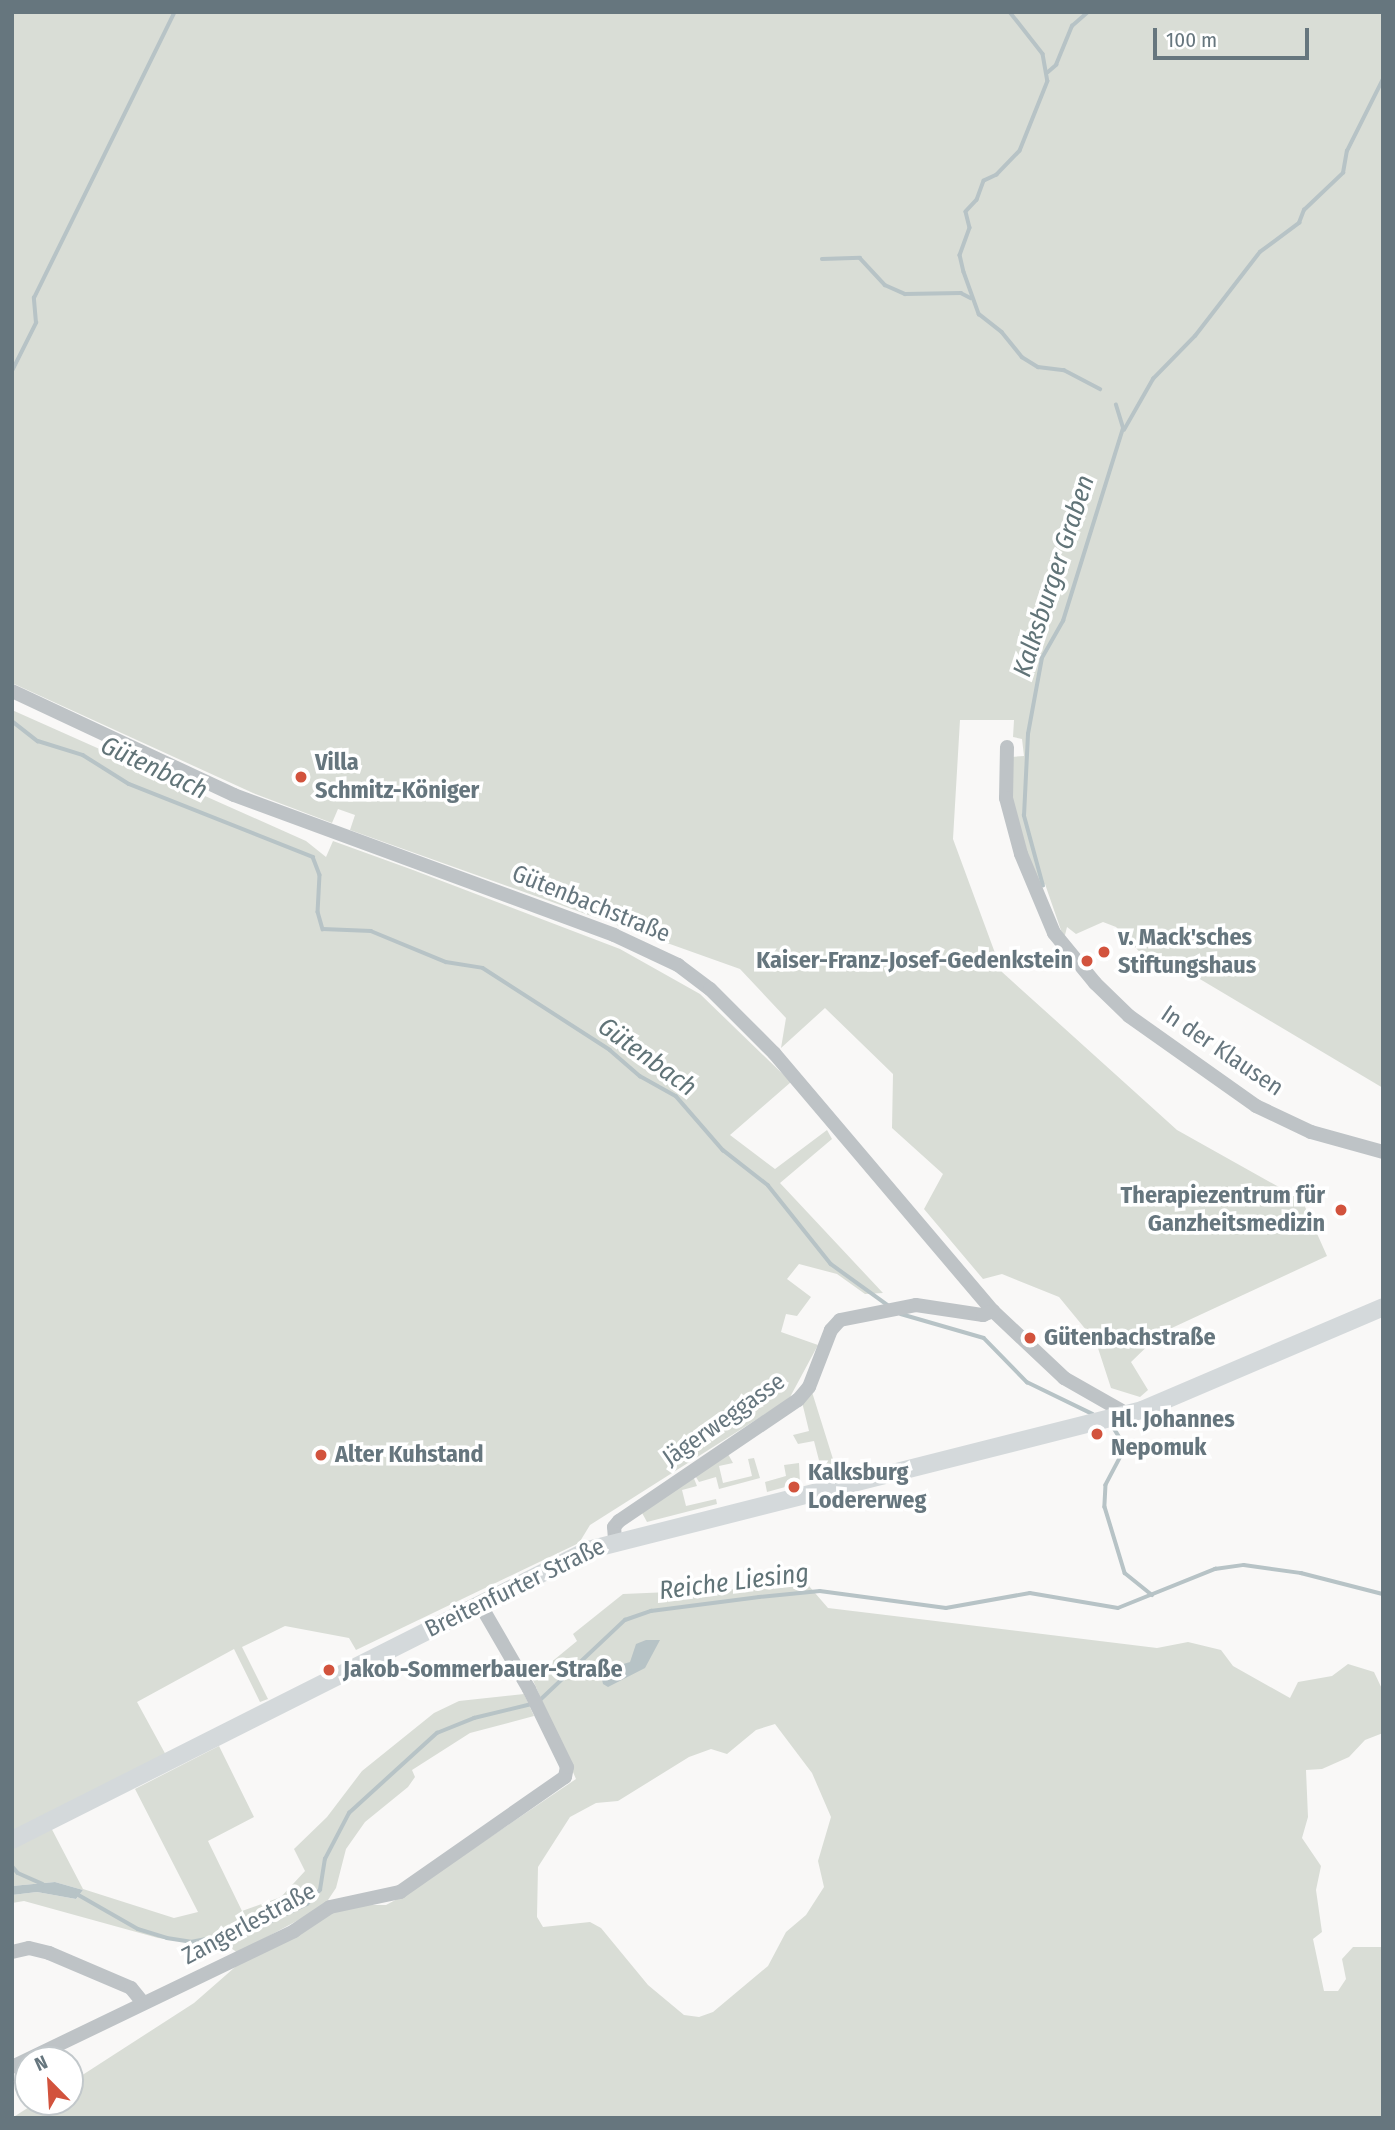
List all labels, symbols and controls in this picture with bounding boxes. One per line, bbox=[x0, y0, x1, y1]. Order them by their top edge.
scale bar bbox=[1157, 14, 1313, 58]
text: 100 m bbox=[1166, 27, 1217, 53]
water label: Kalksburger Graben bbox=[1007, 471, 1101, 681]
water label: Gütenbach bbox=[96, 730, 212, 806]
place label: Villa Schmitz-Königer bbox=[315, 749, 479, 805]
marker: Villa Schmitz-Königer bbox=[293, 769, 309, 785]
street label: Gütenbachstraße bbox=[508, 859, 674, 949]
place label: v. Mack'sches Stiftungshaus bbox=[1118, 924, 1256, 980]
marker: v. Mack'sches Stiftungshaus bbox=[1096, 944, 1112, 960]
place label: Kaiser-Franz-Josef-Gedenkstein bbox=[756, 947, 1073, 975]
marker: Kaiser-Franz-Josef-Gedenkstein bbox=[1079, 953, 1095, 969]
street label: In der Klausen bbox=[1155, 1000, 1289, 1102]
water label: Gütenbach bbox=[592, 1011, 702, 1103]
place label: Therapiezentrum für Ganzheitsmedizin bbox=[1121, 1182, 1325, 1238]
marker: Therapiezentrum für Ganzheitsmedizin bbox=[1331, 1200, 1351, 1220]
place label: Gütenbachstraße bbox=[1044, 1324, 1216, 1352]
marker: Gütenbachstraße bbox=[1022, 1330, 1038, 1346]
street label: Jägerweggasse bbox=[657, 1367, 791, 1473]
place label: Hl. Johannes Nepomuk bbox=[1111, 1406, 1235, 1462]
marker: Hl. Johannes Nepomuk bbox=[1089, 1426, 1105, 1442]
place label: Alter Kuhstand bbox=[335, 1441, 484, 1469]
marker: Alter Kuhstand bbox=[313, 1447, 329, 1463]
place label: Kalksburg Lodererweg bbox=[808, 1459, 926, 1515]
marker: Kalksburg Lodererweg bbox=[786, 1479, 802, 1495]
street label: Breitenfurter Straße bbox=[421, 1532, 609, 1644]
water label: Reiche Liesing bbox=[657, 1557, 811, 1607]
place label: Jakob-Sommerbauer-Straße bbox=[343, 1656, 623, 1684]
marker: Jakob-Sommerbauer-Straße bbox=[321, 1662, 337, 1678]
street label: Zangerlestraße bbox=[177, 1877, 321, 1971]
north arrow bbox=[14, 2046, 84, 2116]
text: N bbox=[31, 2050, 51, 2076]

